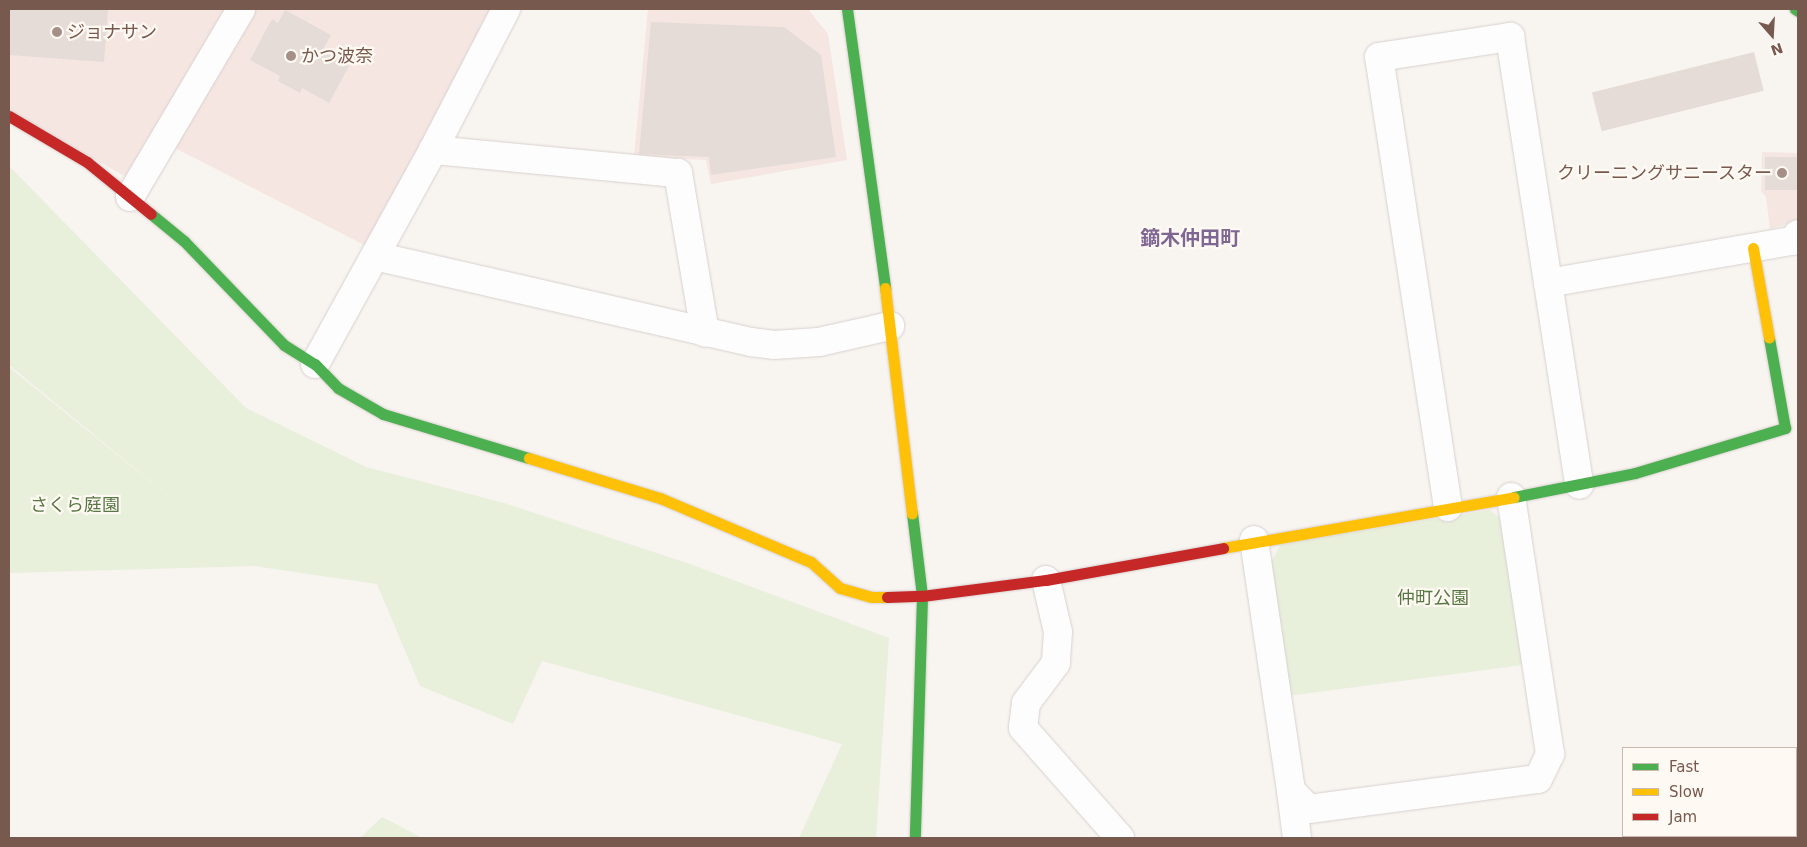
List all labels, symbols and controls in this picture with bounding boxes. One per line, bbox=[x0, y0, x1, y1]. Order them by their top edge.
north arrow bbox=[1747, 10, 1797, 60]
place label: ジョナサン bbox=[67, 21, 157, 43]
marker: ジョナサン bbox=[51, 26, 63, 38]
text: N bbox=[1769, 40, 1785, 59]
place label: かつ波奈 bbox=[301, 45, 373, 67]
marker: かつ波奈 bbox=[285, 50, 297, 62]
place label: クリーニングサニースター bbox=[1556, 162, 1772, 184]
marker: クリーニングサニースター bbox=[1776, 167, 1788, 179]
district label: 鏑木仲田町 bbox=[1140, 226, 1240, 250]
park label: さくら庭園 bbox=[30, 494, 120, 516]
park label: 仲町公園 bbox=[1397, 587, 1469, 609]
legend bbox=[1622, 747, 1797, 837]
text: Fast bbox=[1669, 758, 1699, 776]
text: Slow bbox=[1669, 783, 1704, 801]
text: Jam bbox=[1669, 808, 1697, 826]

